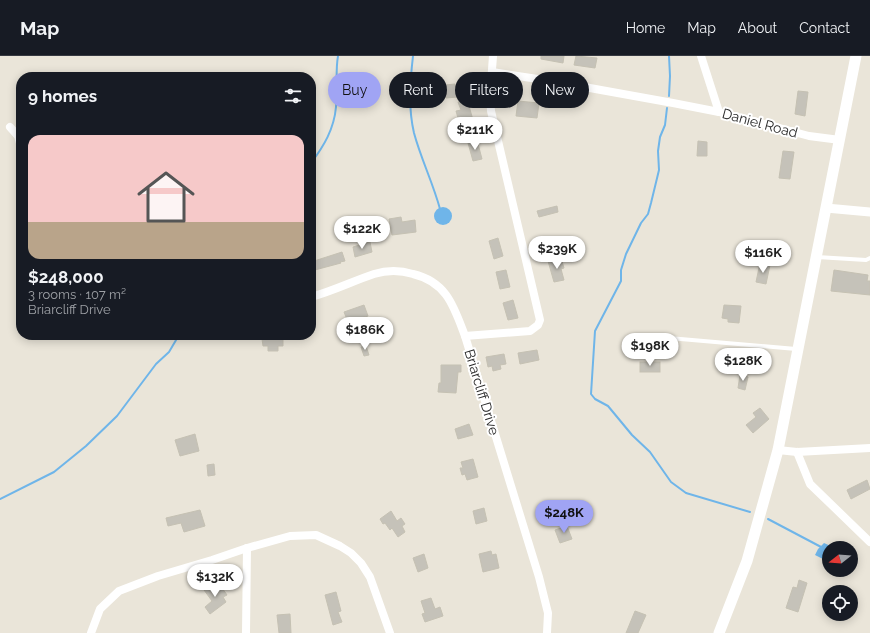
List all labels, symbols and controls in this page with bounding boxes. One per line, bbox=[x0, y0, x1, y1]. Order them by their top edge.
text: Map bbox=[20, 17, 59, 39]
text: Home bbox=[626, 20, 665, 36]
text: Map bbox=[687, 20, 716, 36]
text: About bbox=[738, 20, 777, 36]
text: Contact bbox=[799, 20, 850, 36]
chip: Buy bbox=[328, 72, 381, 108]
chip: Rent bbox=[389, 72, 447, 108]
chip: Filters bbox=[455, 72, 523, 108]
chip: New bbox=[531, 72, 589, 108]
icon: filters bbox=[282, 85, 304, 107]
text: 9 homes bbox=[28, 86, 97, 106]
street label: Daniel Road bbox=[720, 105, 800, 141]
pin: $211K bbox=[447, 117, 503, 151]
text: $211K bbox=[456, 122, 494, 137]
icon: home bbox=[130, 161, 202, 233]
pin: $122K bbox=[334, 216, 390, 250]
text: $122K bbox=[343, 221, 381, 236]
pin: $239K bbox=[529, 236, 585, 270]
pin: $116K bbox=[735, 240, 791, 274]
text: $239K bbox=[537, 241, 577, 256]
text: $116K bbox=[744, 245, 782, 260]
text: $248,000 bbox=[28, 267, 104, 287]
text: 3 rooms · 107 m² bbox=[28, 287, 126, 302]
text: Briarcliff Drive bbox=[28, 302, 111, 317]
pin: $186K bbox=[337, 317, 393, 351]
text: $186K bbox=[345, 322, 385, 337]
pin: $198K bbox=[622, 333, 678, 367]
text: $198K bbox=[631, 338, 669, 353]
street label: Briarcliff Drive bbox=[461, 347, 503, 437]
pin: $128K bbox=[715, 348, 771, 382]
text: $128K bbox=[724, 353, 762, 368]
pin: $248K bbox=[536, 500, 592, 534]
text: $248K bbox=[544, 505, 584, 520]
north arrow bbox=[822, 541, 858, 577]
map controls bbox=[822, 541, 858, 621]
pin: $132K bbox=[187, 564, 243, 598]
text: $132K bbox=[196, 569, 234, 584]
button: locate bbox=[822, 585, 858, 621]

